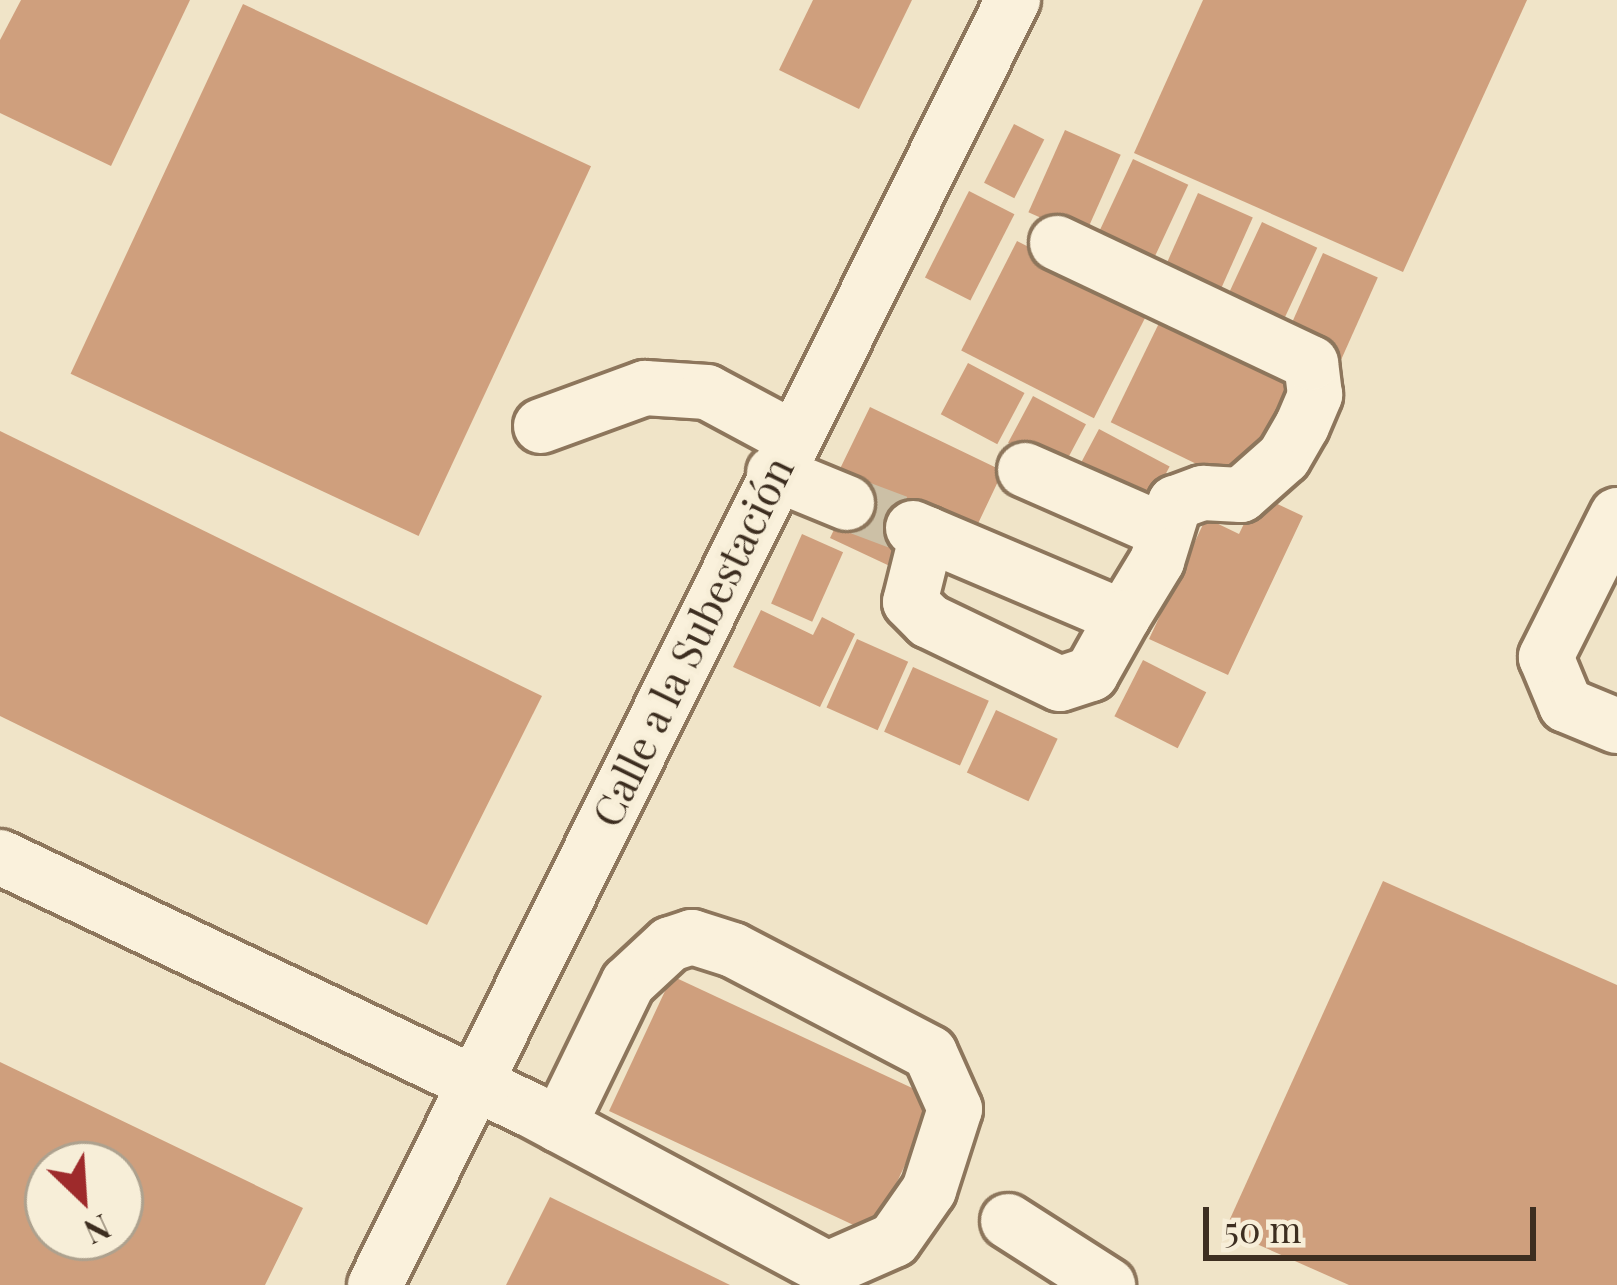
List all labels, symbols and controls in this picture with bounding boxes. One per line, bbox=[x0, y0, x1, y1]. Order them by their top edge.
street label: Calle a la Subestación bbox=[579, 447, 803, 835]
north arrow bbox=[24, 1141, 144, 1261]
scale bar bbox=[1209, 1183, 1542, 1257]
text: 50 m bbox=[1224, 1204, 1301, 1252]
text: N bbox=[78, 1206, 118, 1256]

